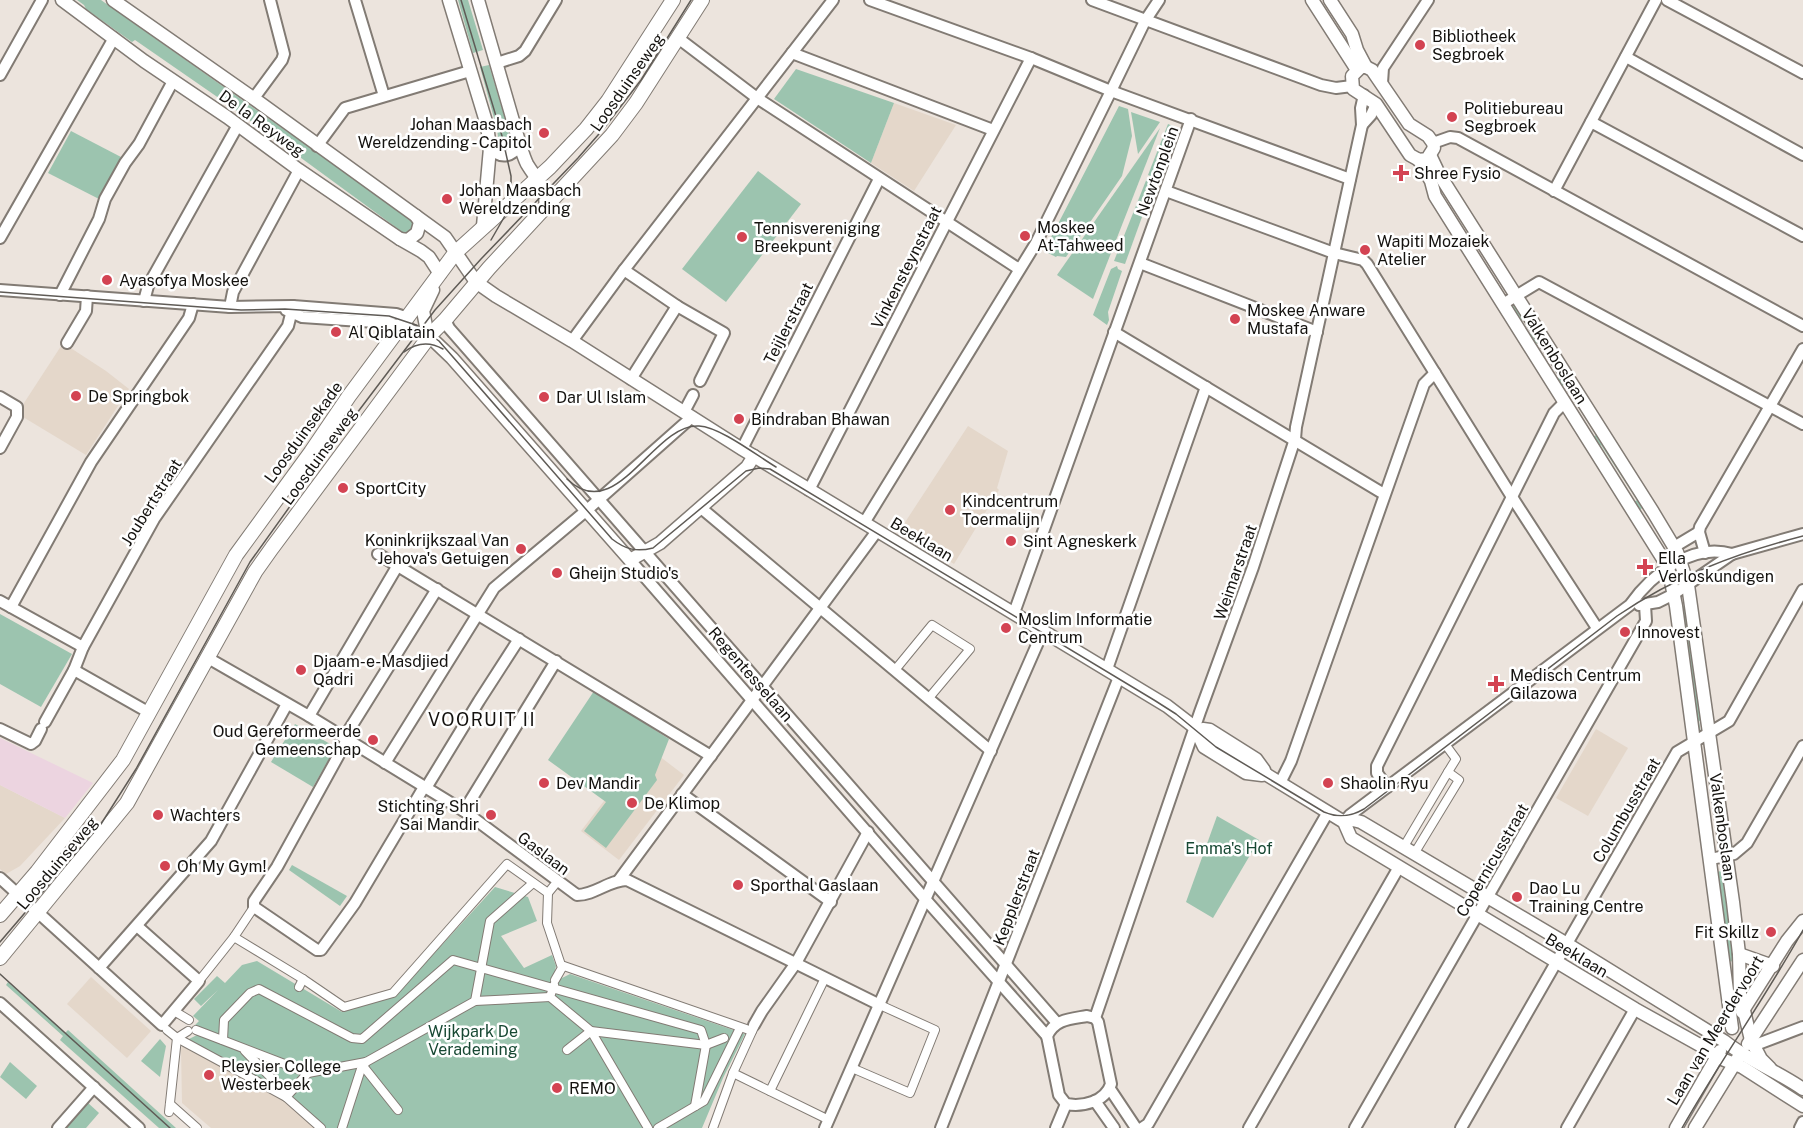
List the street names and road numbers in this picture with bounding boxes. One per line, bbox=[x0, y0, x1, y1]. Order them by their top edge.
street label: Loosduinseweg bbox=[586, 29, 668, 135]
street label: De la Reyweg bbox=[215, 86, 308, 161]
street label: Newtonplein bbox=[1132, 124, 1182, 219]
street label: Vinkensteynstraat bbox=[867, 203, 946, 332]
street label: Teijlerstraat bbox=[760, 279, 817, 367]
street label: Valkenboslaan bbox=[1518, 305, 1591, 407]
street label: Loosduinsekade bbox=[260, 378, 347, 487]
street label: Loosduinseweg bbox=[278, 404, 361, 509]
street label: Joubertstraat bbox=[117, 455, 186, 549]
street label: Beeklaan bbox=[887, 513, 956, 565]
street label: Weimarstraat bbox=[1210, 522, 1261, 623]
street label: Regentesselaan bbox=[704, 623, 797, 726]
street label: Columbusstraat bbox=[1589, 754, 1664, 866]
street label: Valkenboslaan bbox=[1706, 772, 1739, 882]
street label: Copernicusstraat bbox=[1452, 800, 1533, 920]
street label: Loosduinseweg bbox=[13, 813, 102, 914]
street label: Gaslaan bbox=[514, 828, 573, 879]
street label: Kepplerstraat bbox=[989, 846, 1044, 948]
street label: Beeklaan bbox=[1542, 929, 1611, 981]
street label: Laan van Meerdervoort bbox=[1663, 952, 1768, 1109]

